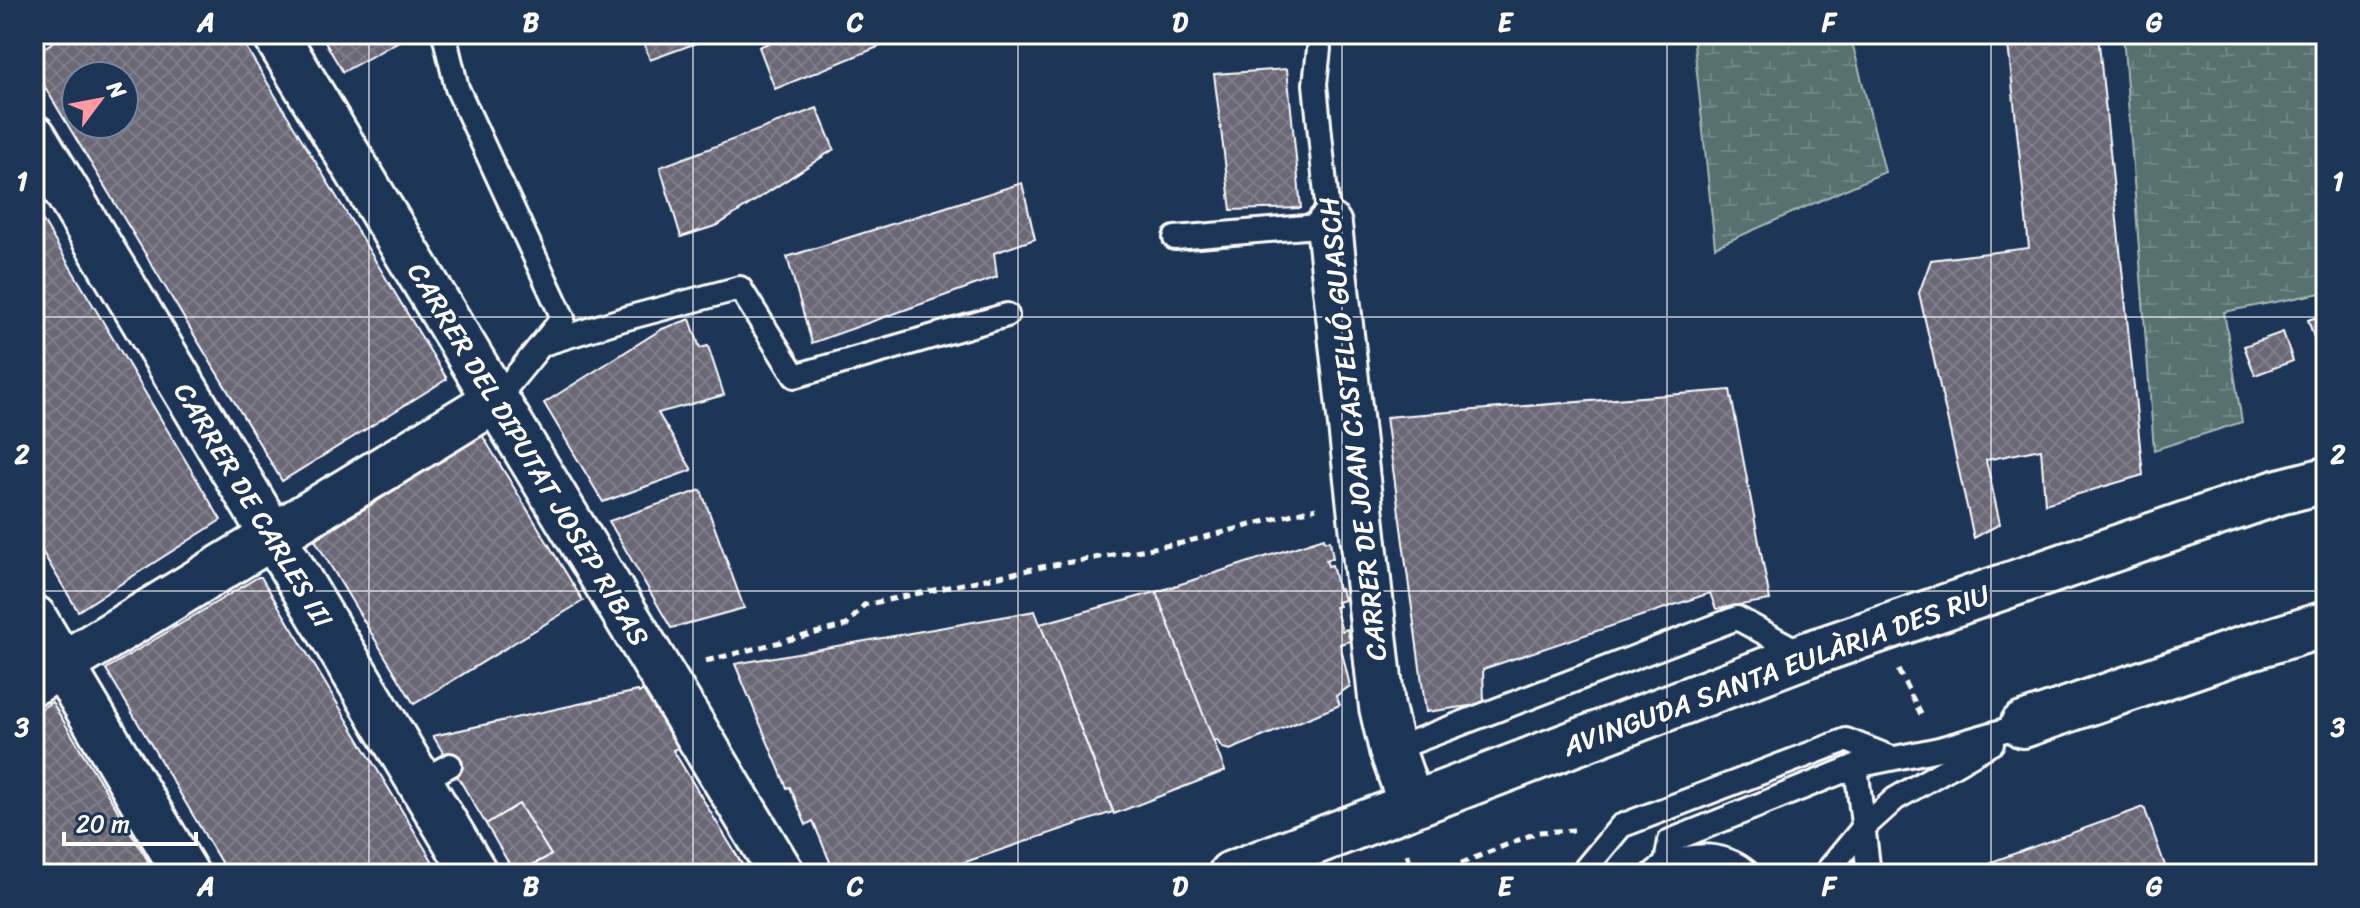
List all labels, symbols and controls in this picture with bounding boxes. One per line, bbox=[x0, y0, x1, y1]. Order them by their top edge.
text: A bbox=[196, 0, 215, 45]
text: B bbox=[523, 0, 540, 45]
text: C bbox=[846, 0, 864, 45]
text: D bbox=[1172, 0, 1188, 45]
text: E bbox=[1498, 0, 1515, 45]
text: F bbox=[1821, 0, 1838, 45]
text: G bbox=[2146, 0, 2163, 45]
north arrow bbox=[60, 60, 140, 140]
text: N bbox=[95, 72, 138, 107]
text: 1 bbox=[16, 158, 28, 204]
text: 1 bbox=[2332, 158, 2344, 204]
street label: CARRER DE JOAN CASTELLÓ GUASCH bbox=[1304, 194, 1401, 663]
street label: CARRER DEL DIPUTAT JOSEP RIBAS bbox=[394, 252, 663, 656]
street label: CARRER DE CARLES III bbox=[160, 373, 347, 638]
text: 2 bbox=[13, 431, 30, 477]
text: 2 bbox=[2329, 431, 2346, 477]
street label: AVINGUDA SANTA EULÀRIA DES RIU bbox=[1555, 570, 1997, 771]
text: 3 bbox=[14, 704, 30, 750]
text: 3 bbox=[2330, 704, 2346, 750]
scale bar bbox=[64, 796, 196, 846]
text: 20 m bbox=[76, 803, 130, 845]
text: A bbox=[196, 863, 215, 908]
text: B bbox=[523, 863, 540, 908]
text: C bbox=[846, 863, 864, 908]
text: D bbox=[1172, 863, 1188, 908]
text: E bbox=[1498, 863, 1515, 908]
text: F bbox=[1821, 863, 1838, 908]
text: G bbox=[2146, 863, 2163, 908]

